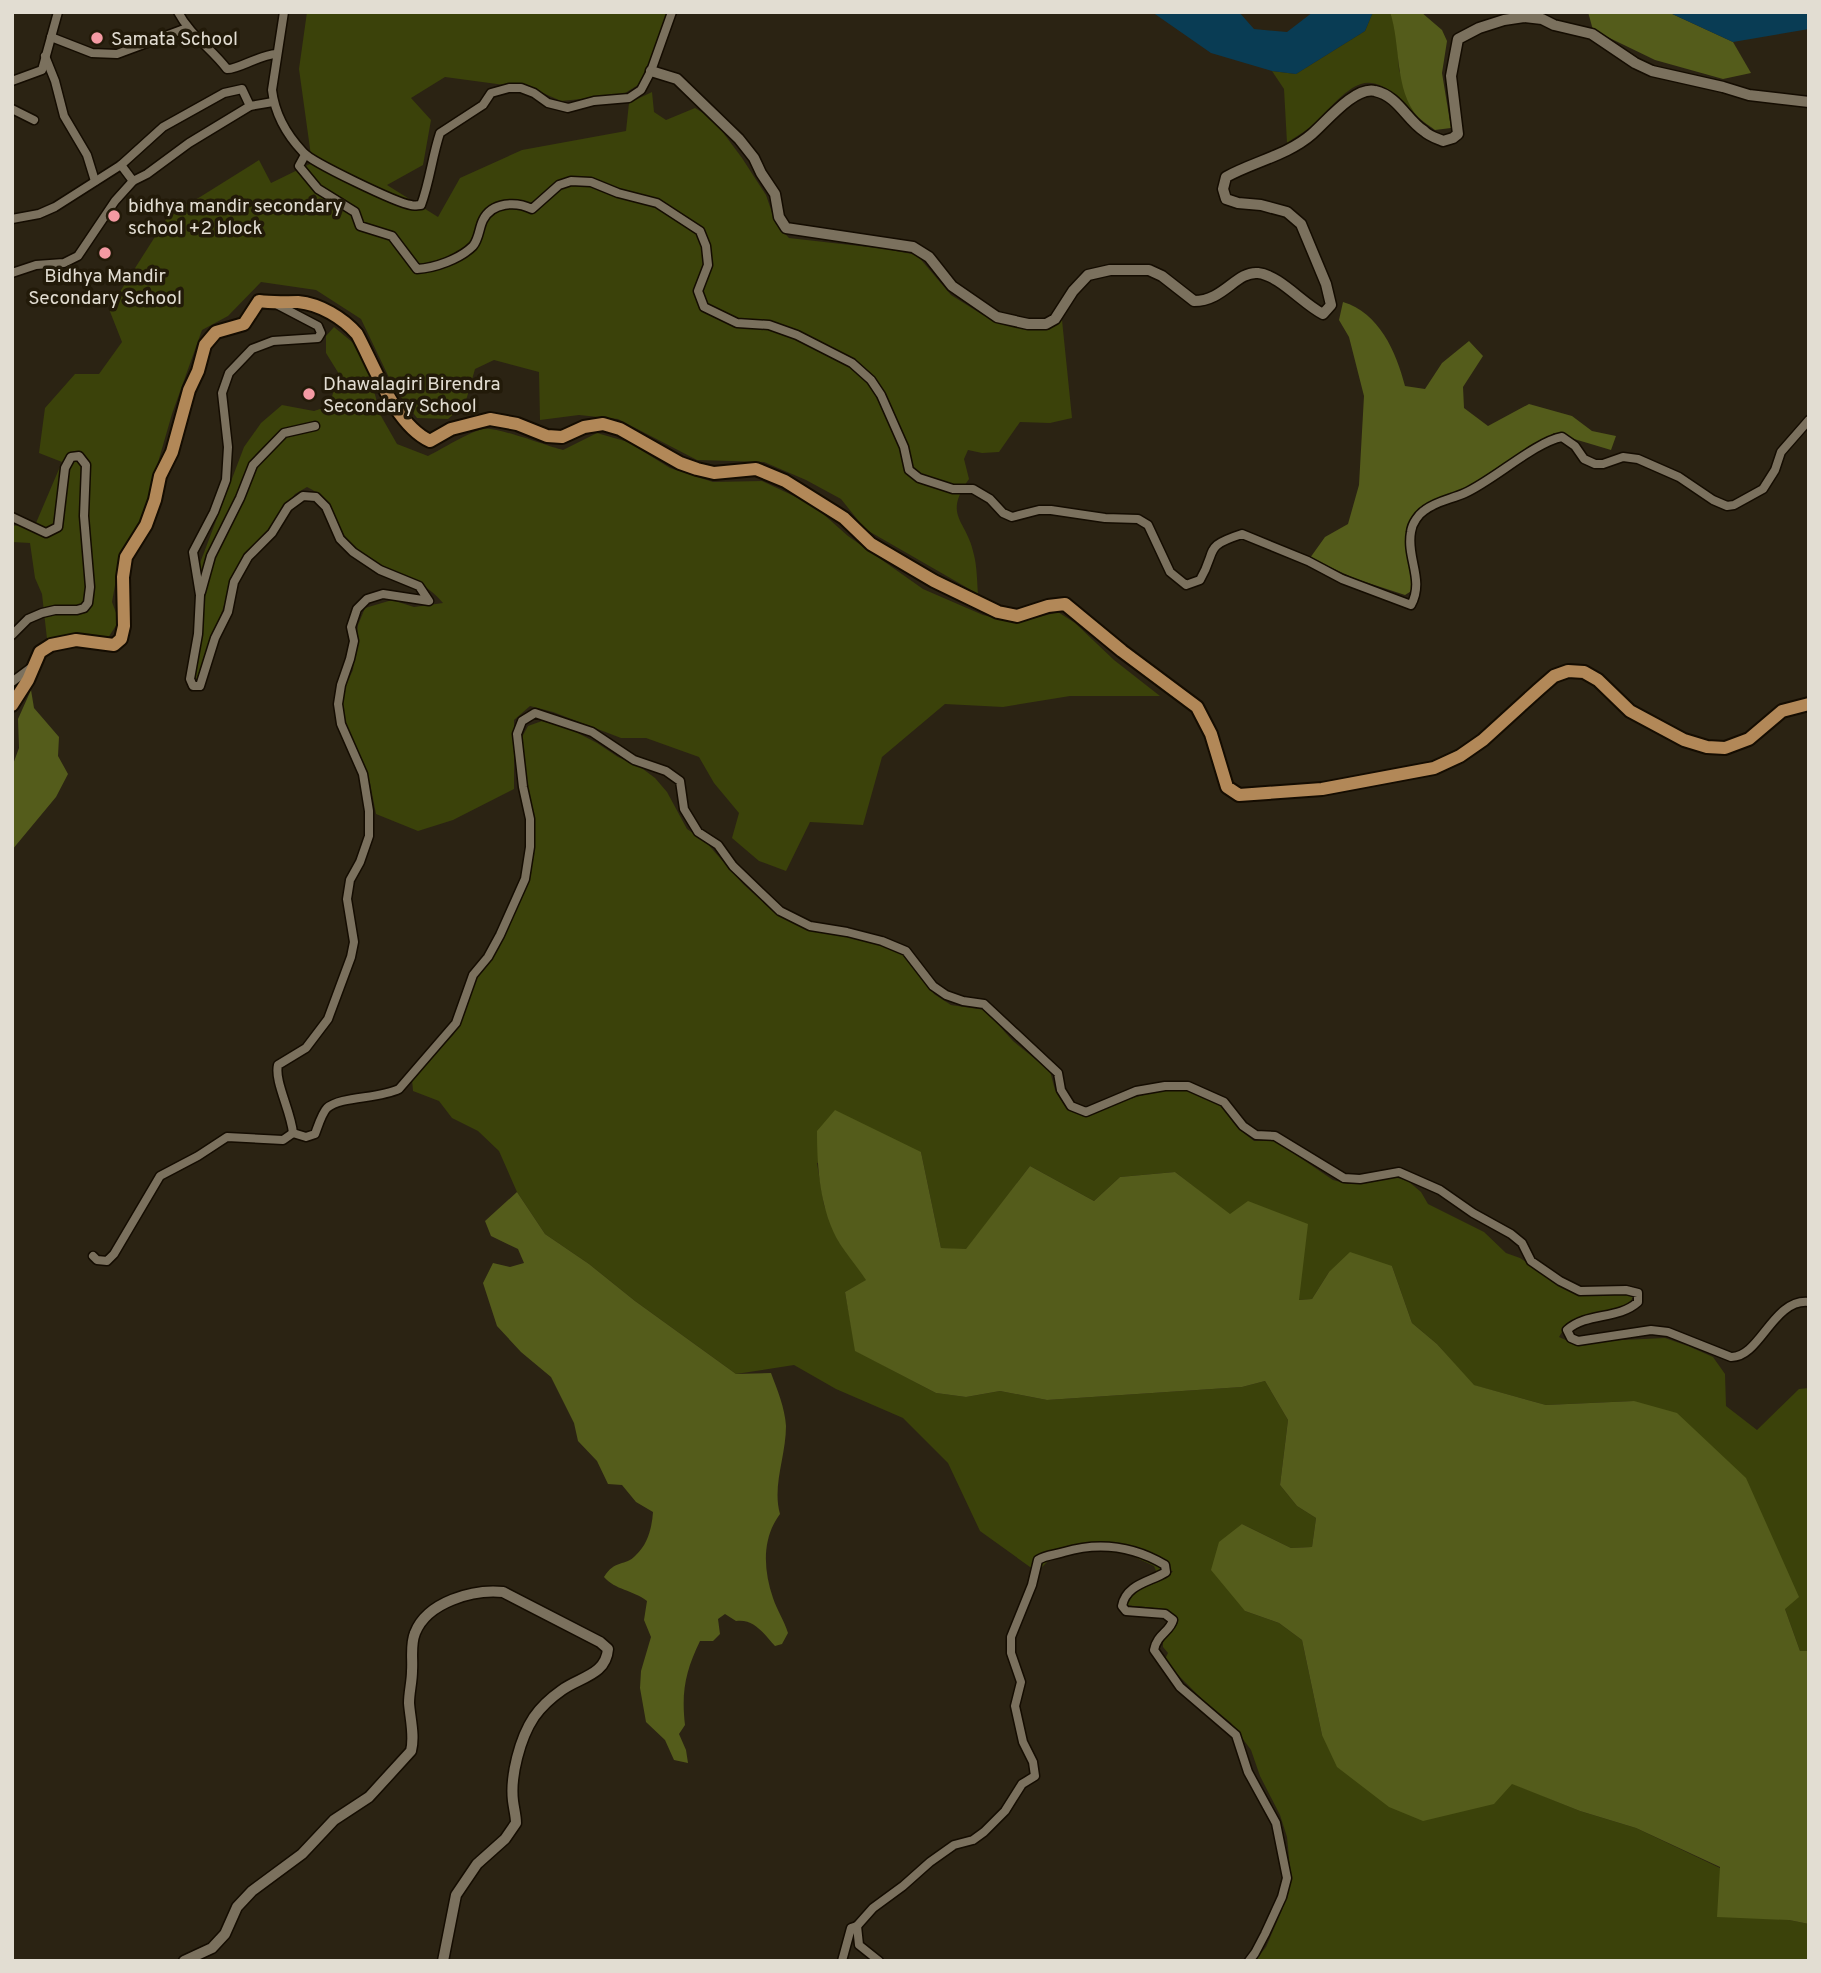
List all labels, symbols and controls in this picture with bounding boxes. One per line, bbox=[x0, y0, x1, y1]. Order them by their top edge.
place label: Samata School bbox=[111, 28, 238, 52]
marker: Samata School bbox=[89, 30, 105, 46]
place label: bidhya mandir secondary school +2 block bbox=[128, 195, 343, 241]
marker: bidhya mandir secondary school +2 block bbox=[106, 208, 122, 224]
marker: Bidhya Mandir Secondary School bbox=[97, 245, 113, 261]
place label: Bidhya Mandir Secondary School bbox=[28, 265, 182, 311]
place label: Dhawalagiri Birendra Secondary School bbox=[323, 373, 501, 419]
marker: Dhawalagiri Birendra Secondary School bbox=[301, 386, 317, 402]

